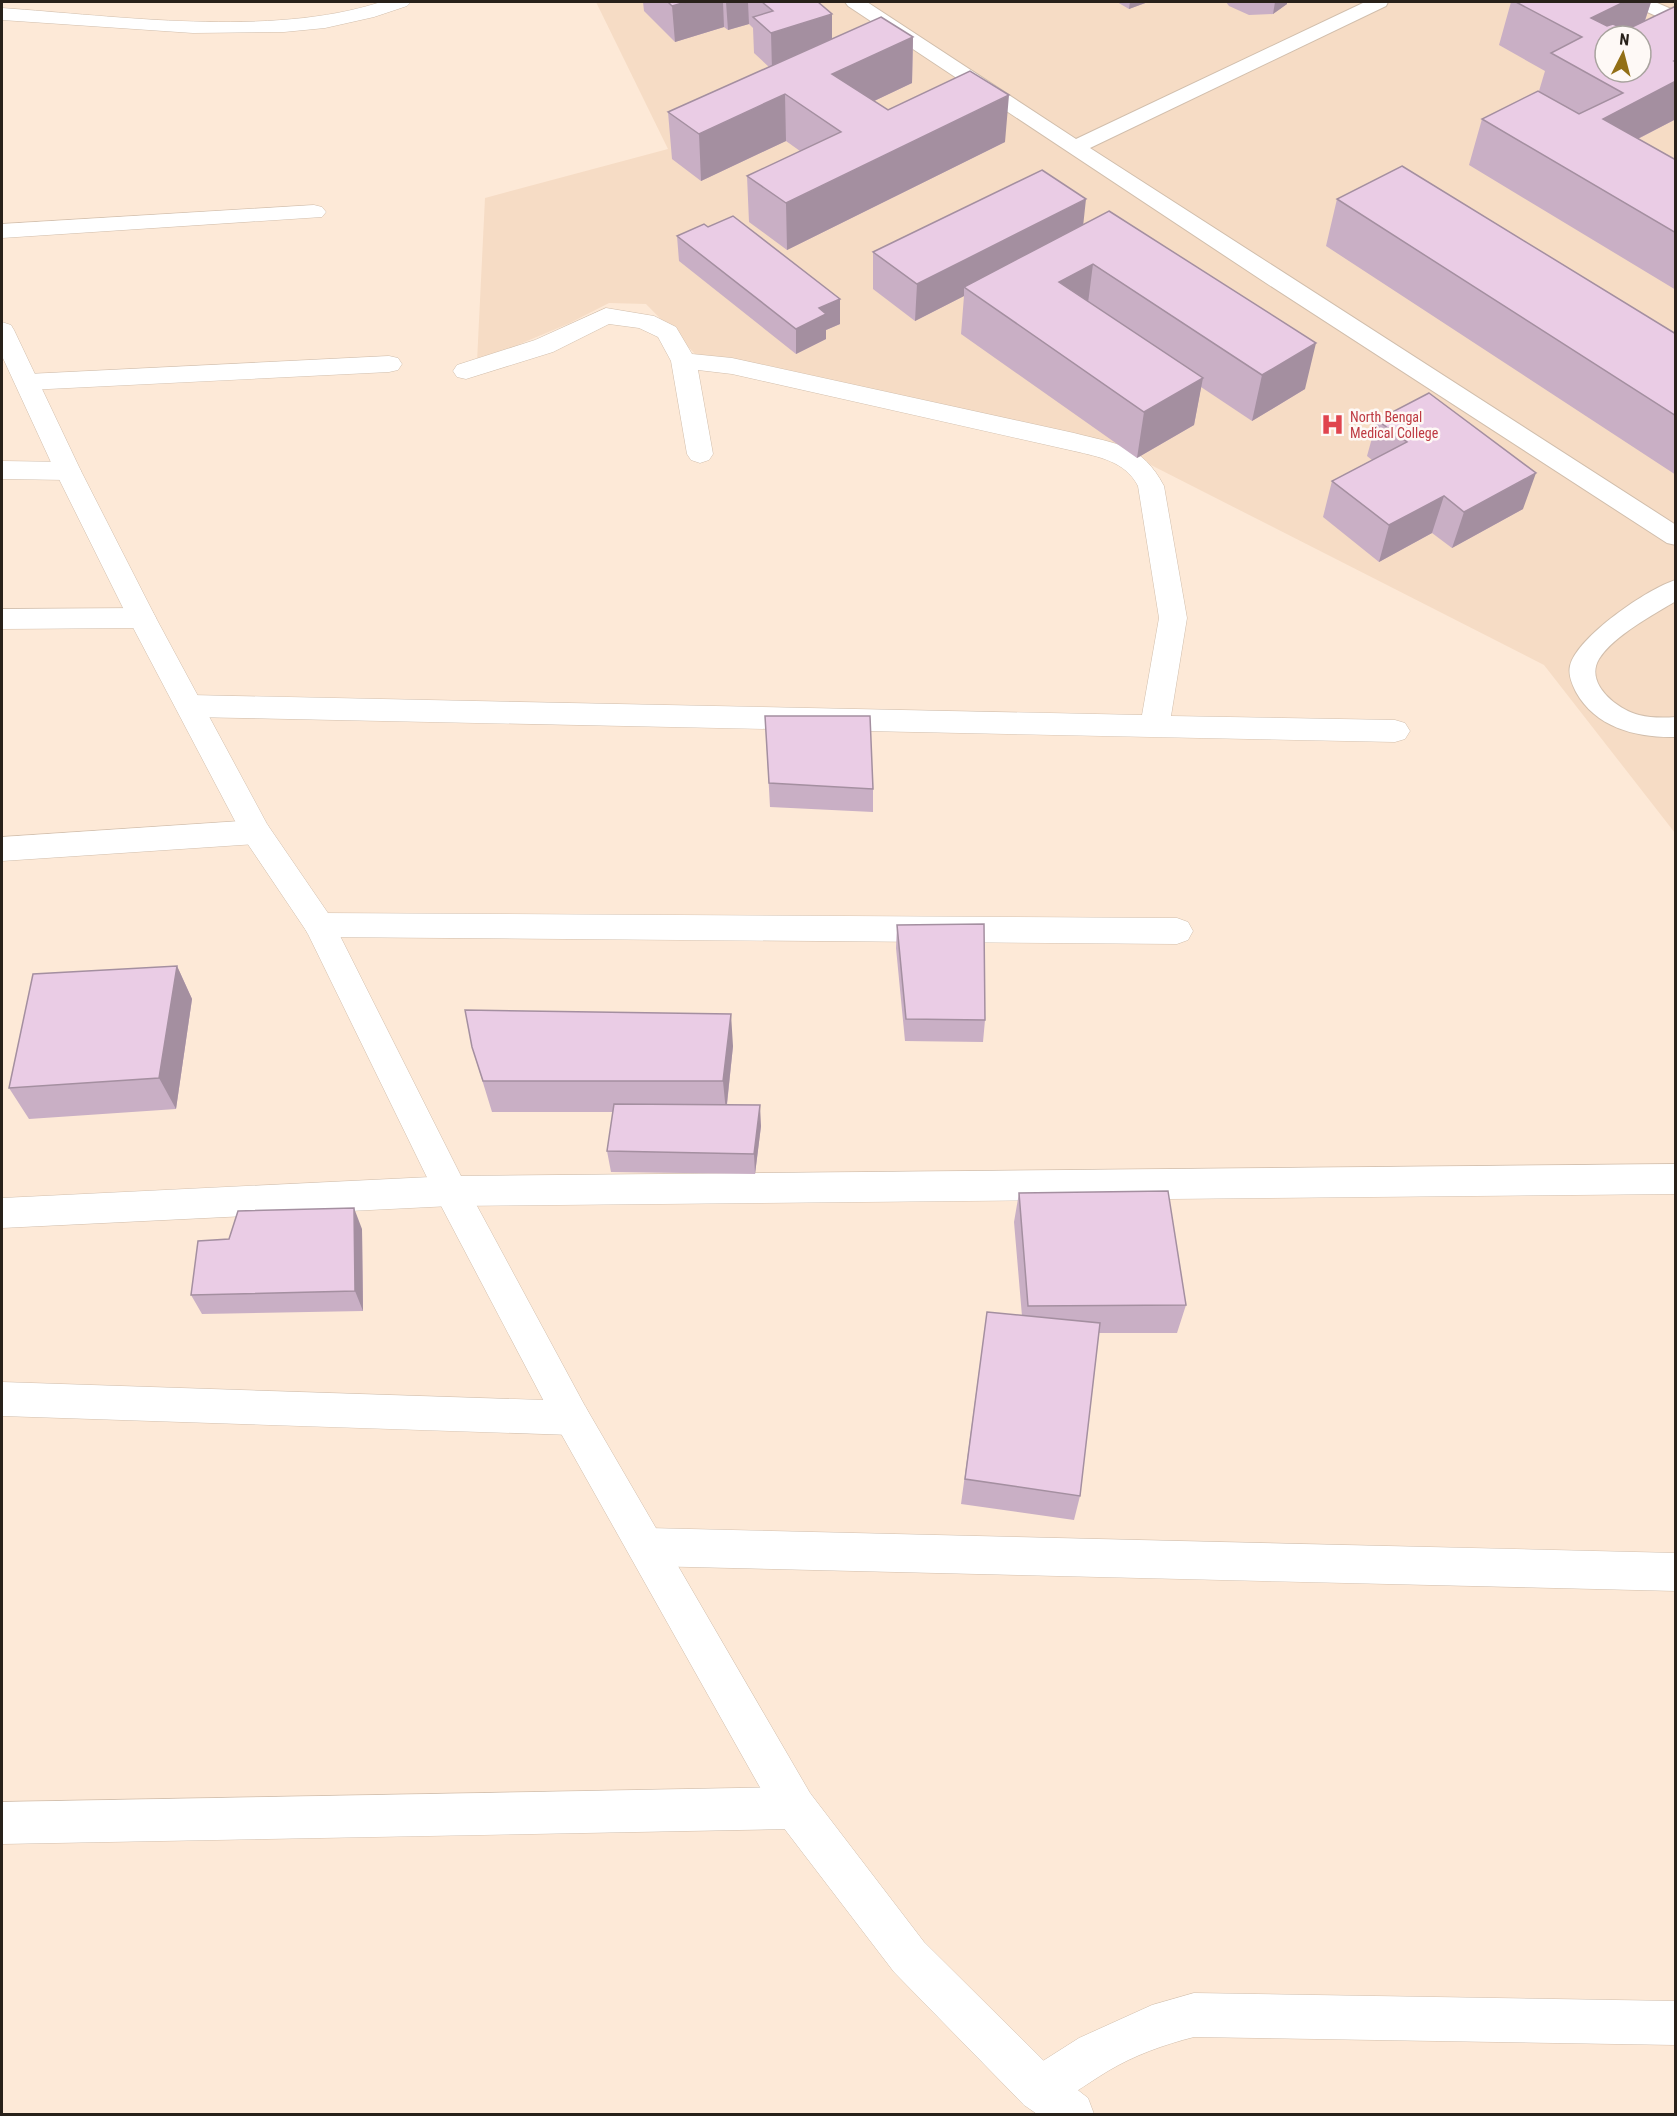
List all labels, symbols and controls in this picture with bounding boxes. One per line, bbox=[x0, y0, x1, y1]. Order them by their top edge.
north arrow bbox=[1593, 24, 1653, 84]
text: N bbox=[1619, 30, 1630, 50]
place label: North Bengal Medical College bbox=[1350, 409, 1439, 441]
hospital icon: North Bengal Medical College bbox=[1319, 412, 1345, 438]

